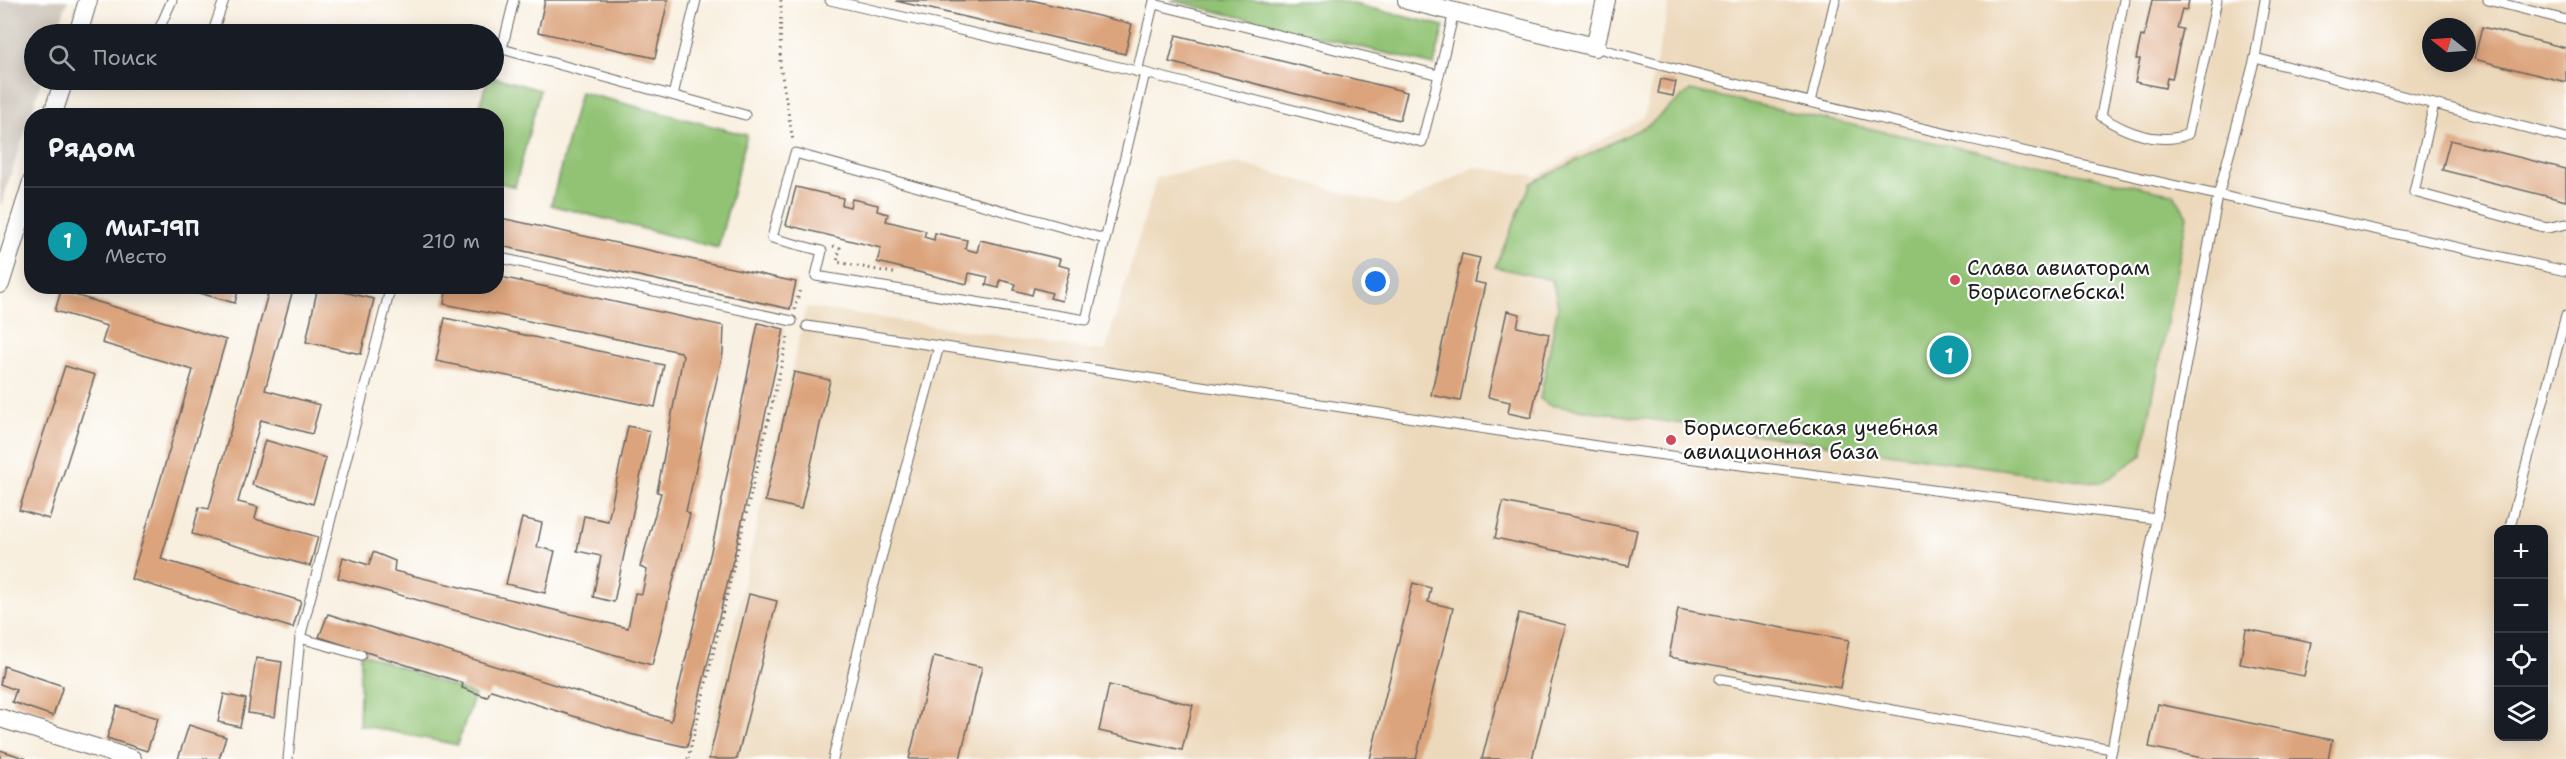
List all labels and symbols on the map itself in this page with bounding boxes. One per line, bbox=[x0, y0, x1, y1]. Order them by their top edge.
north arrow bbox=[2422, 18, 2476, 72]
place label: Слава авиаторам Борисоглебска! bbox=[1967, 254, 2150, 306]
your location bbox=[1361, 267, 1390, 296]
marker: Слава авиаторам Борисоглебска! bbox=[1948, 273, 1962, 287]
pin: 1 bbox=[1930, 332, 1968, 378]
place label: Борисоглебская учебная авиационная база bbox=[1683, 414, 1938, 466]
marker: Борисоглебская учебная авиационная база bbox=[1664, 433, 1678, 447]

